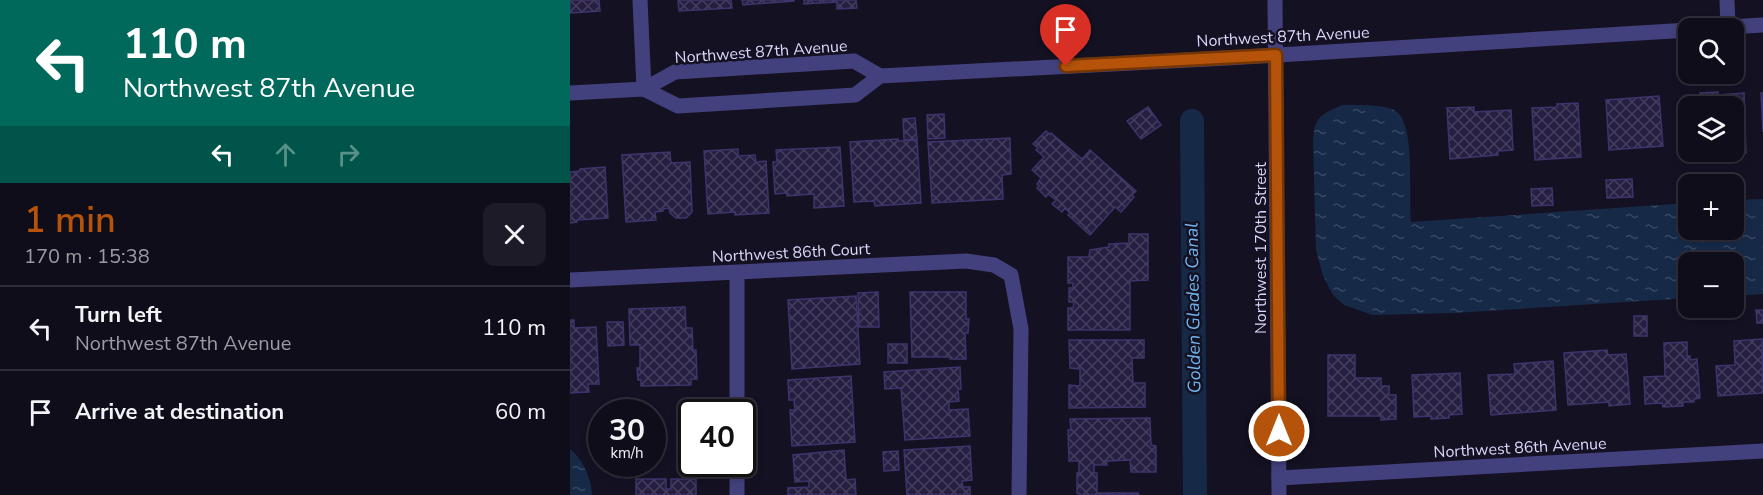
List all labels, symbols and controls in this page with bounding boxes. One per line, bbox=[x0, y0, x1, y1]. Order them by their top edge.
pin bbox=[1040, 4, 1091, 66]
icon: arrive bbox=[1049, 13, 1082, 46]
text: 110 m bbox=[123, 16, 247, 73]
map controls bbox=[1678, 18, 1744, 318]
button: search bbox=[1678, 18, 1744, 84]
street label: Northwest 87th Avenue bbox=[1196, 21, 1370, 53]
icon: left bbox=[24, 24, 102, 102]
street label: Northwest 87th Avenue bbox=[674, 35, 848, 69]
text: Northwest 87th Avenue bbox=[123, 70, 415, 107]
button: layers bbox=[1678, 96, 1744, 162]
icon: left bbox=[206, 138, 239, 171]
icon: ahead bbox=[269, 138, 302, 171]
icon: right bbox=[332, 138, 365, 171]
street label: Northwest 170th Street bbox=[1250, 162, 1272, 334]
button: + bbox=[1678, 174, 1744, 240]
text: 1 min bbox=[24, 196, 116, 245]
button: close bbox=[483, 203, 546, 266]
water label: Golden Glades Canal bbox=[1180, 222, 1206, 394]
street label: Northwest 86th Court bbox=[711, 238, 871, 268]
text: 170 m · 15:38 bbox=[24, 243, 150, 270]
button: − bbox=[1678, 252, 1744, 318]
text: Turn left bbox=[75, 300, 162, 330]
icon: left bbox=[24, 312, 57, 345]
text: 110 m bbox=[482, 313, 546, 343]
text: Northwest 87th Avenue bbox=[75, 330, 291, 357]
icon: arrive bbox=[24, 396, 57, 429]
text: Arrive at destination bbox=[75, 397, 284, 427]
text: 60 m bbox=[495, 397, 546, 427]
speed limit sign: 40 bbox=[678, 399, 756, 477]
position arrow bbox=[1247, 399, 1311, 463]
text: 30 bbox=[609, 410, 645, 451]
street label: Northwest 86th Avenue bbox=[1433, 432, 1607, 464]
text: km/h bbox=[610, 443, 644, 463]

